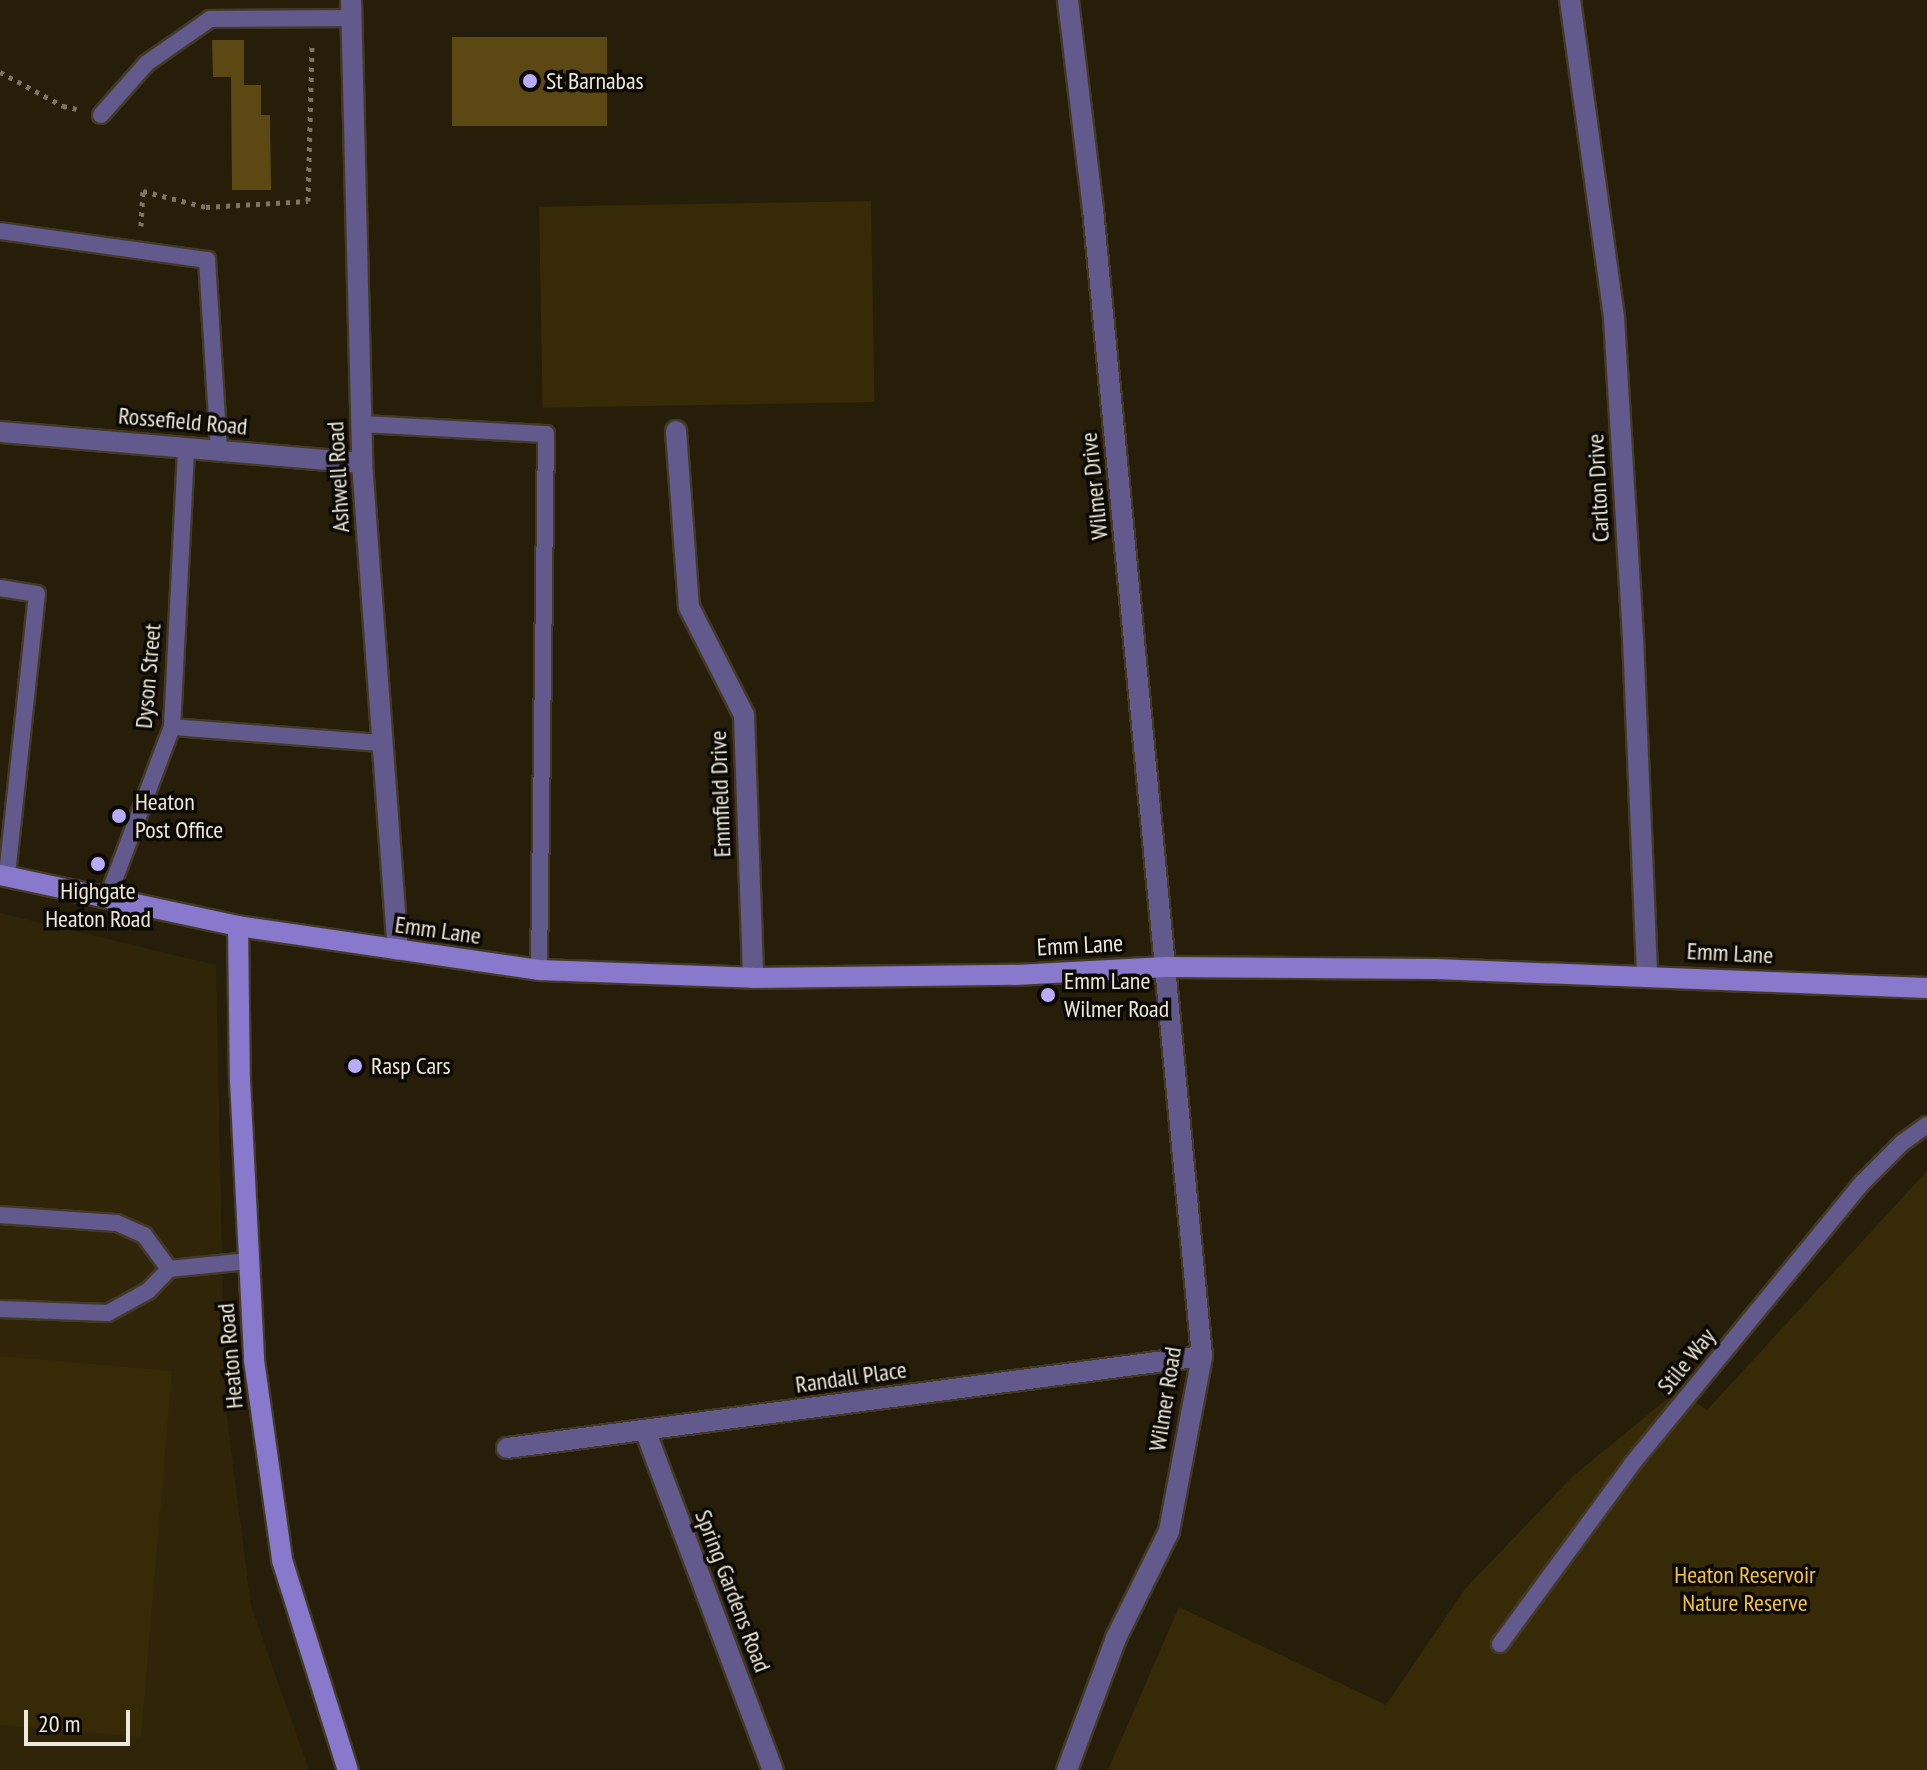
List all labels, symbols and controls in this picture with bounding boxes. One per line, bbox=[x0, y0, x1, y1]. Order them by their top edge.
place label: St Barnabas bbox=[546, 67, 644, 95]
marker: St Barnabas bbox=[521, 72, 539, 90]
street label: Rossefield Road bbox=[117, 401, 249, 441]
street label: Ashwell Road bbox=[321, 421, 355, 533]
street label: Wilmer Drive bbox=[1074, 431, 1114, 541]
street label: Carlton Drive bbox=[1581, 433, 1615, 543]
street label: Dyson Street bbox=[129, 622, 167, 730]
street label: Emmfield Drive bbox=[703, 730, 737, 858]
place label: Heaton Post Office bbox=[135, 788, 223, 844]
marker: Heaton Post Office bbox=[110, 807, 128, 825]
marker: Highgate Heaton Road bbox=[89, 855, 107, 873]
place label: Highgate Heaton Road bbox=[45, 877, 151, 933]
street label: Emm Lane bbox=[393, 910, 483, 950]
street label: Emm Lane bbox=[1036, 928, 1124, 962]
street label: Emm Lane bbox=[1686, 936, 1774, 970]
place label: Emm Lane Wilmer Road bbox=[1064, 967, 1169, 1023]
marker: Emm Lane Wilmer Road bbox=[1039, 986, 1057, 1004]
place label: Rasp Cars bbox=[371, 1052, 451, 1080]
marker: Rasp Cars bbox=[346, 1057, 364, 1075]
street label: Heaton Road bbox=[211, 1302, 249, 1410]
street label: Stile Way bbox=[1651, 1322, 1721, 1400]
street label: Wilmer Road bbox=[1143, 1345, 1187, 1453]
street label: Randall Place bbox=[794, 1355, 908, 1399]
street label: Spring Gardens Road bbox=[689, 1506, 777, 1676]
park label: Heaton Reservoir Nature Reserve bbox=[1674, 1561, 1816, 1617]
scale bar bbox=[28, 1694, 134, 1744]
text: 20 m bbox=[38, 1708, 80, 1739]

